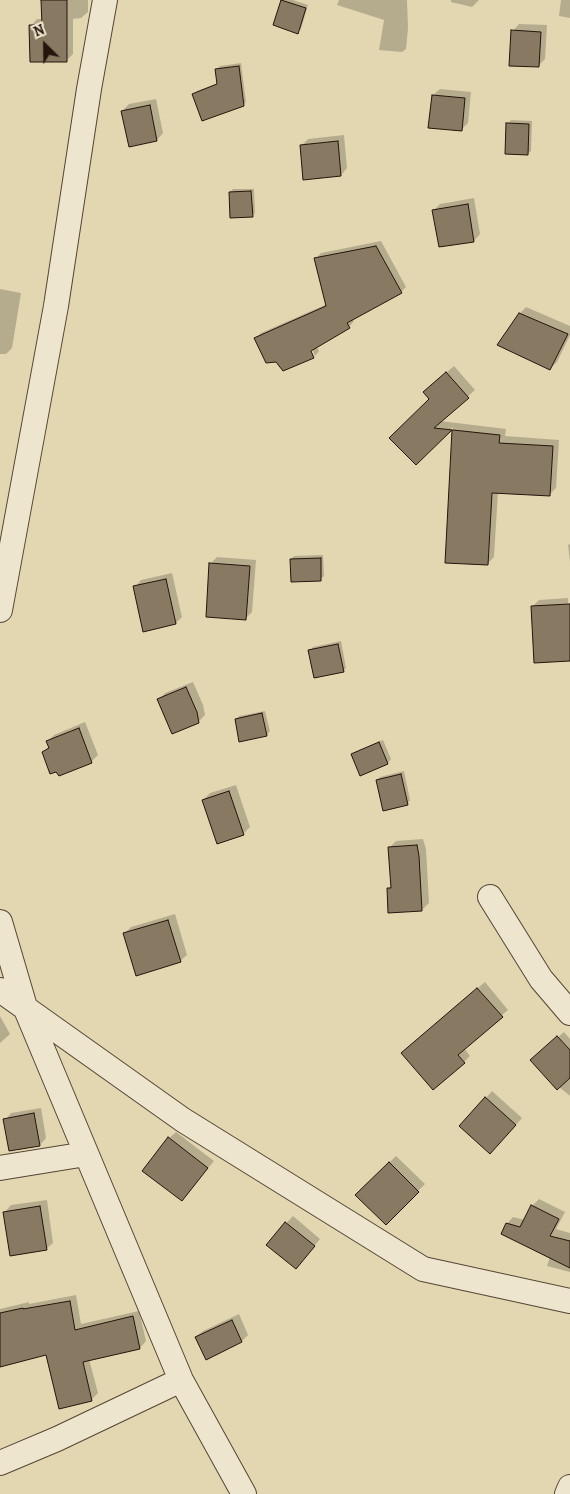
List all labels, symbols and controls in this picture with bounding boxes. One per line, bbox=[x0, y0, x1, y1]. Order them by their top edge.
north arrow bbox=[20, 20, 70, 70]
text: N bbox=[31, 20, 47, 41]

